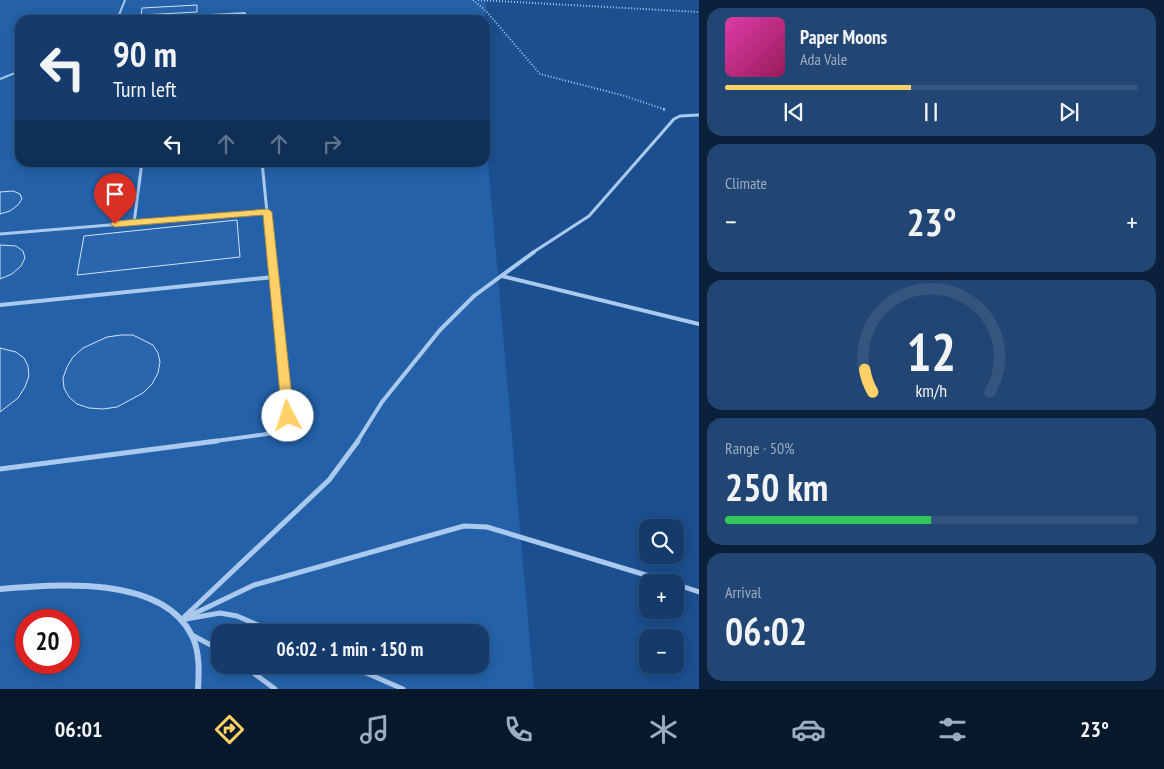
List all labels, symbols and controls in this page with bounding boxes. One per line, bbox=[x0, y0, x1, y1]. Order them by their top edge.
text: Paper Moons bbox=[800, 25, 887, 49]
text: 90 m bbox=[113, 31, 177, 77]
icon: left bbox=[30, 35, 95, 100]
text: Ada Vale bbox=[800, 49, 847, 69]
text: Turn left bbox=[113, 75, 177, 103]
icon: previous bbox=[780, 98, 808, 126]
icon: pause bbox=[917, 98, 945, 126]
icon: next bbox=[1055, 98, 1083, 126]
icon: left bbox=[159, 130, 187, 158]
icon: ahead bbox=[212, 130, 240, 158]
icon: ahead bbox=[265, 130, 293, 158]
icon: right bbox=[318, 130, 346, 158]
pin bbox=[94, 173, 136, 224]
text: Climate bbox=[725, 173, 767, 193]
icon: arrive bbox=[101, 180, 129, 208]
text: 23° bbox=[906, 197, 957, 246]
text: − bbox=[725, 203, 737, 240]
text: + bbox=[1126, 203, 1138, 240]
text: 12 bbox=[907, 318, 956, 385]
text: km/h bbox=[916, 379, 947, 402]
position arrow bbox=[261, 389, 313, 441]
text: Range · 50% bbox=[725, 438, 794, 458]
text: 250 km bbox=[725, 462, 828, 511]
map controls bbox=[639, 519, 684, 674]
button: search bbox=[639, 519, 684, 564]
button: + bbox=[639, 574, 684, 619]
text: Arrival bbox=[725, 582, 761, 602]
text: 06:02 bbox=[725, 606, 807, 655]
speed limit sign: 20 bbox=[15, 609, 80, 674]
button: − bbox=[639, 629, 684, 674]
text: 06:02 · 1 min · 150 m bbox=[277, 637, 423, 661]
icon: directions bbox=[212, 712, 247, 747]
icon: music bbox=[357, 712, 392, 747]
icon: phone bbox=[501, 712, 536, 747]
icon: climate bbox=[646, 712, 681, 747]
icon: car bbox=[791, 712, 826, 747]
icon: filters bbox=[935, 712, 970, 747]
text: 06:01 bbox=[55, 715, 102, 743]
text: 23° bbox=[1080, 715, 1109, 743]

